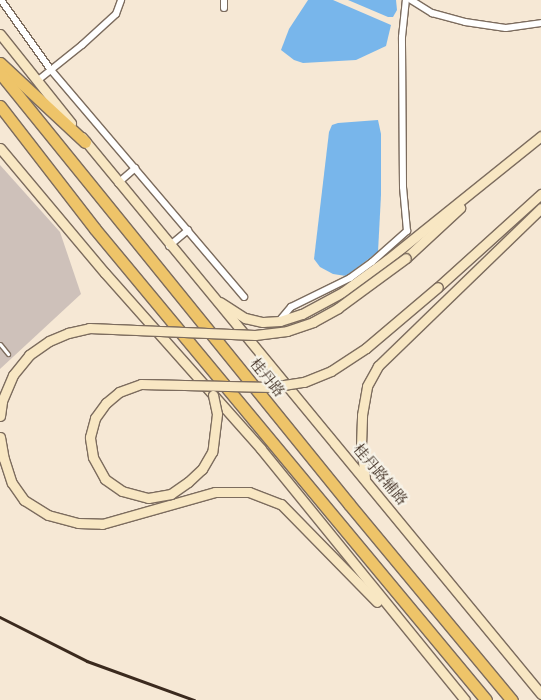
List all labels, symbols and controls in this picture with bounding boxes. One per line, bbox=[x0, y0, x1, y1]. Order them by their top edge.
street label: 桂丹路 bbox=[246, 355, 288, 401]
street label: 桂丹路辅路 bbox=[349, 440, 411, 510]

